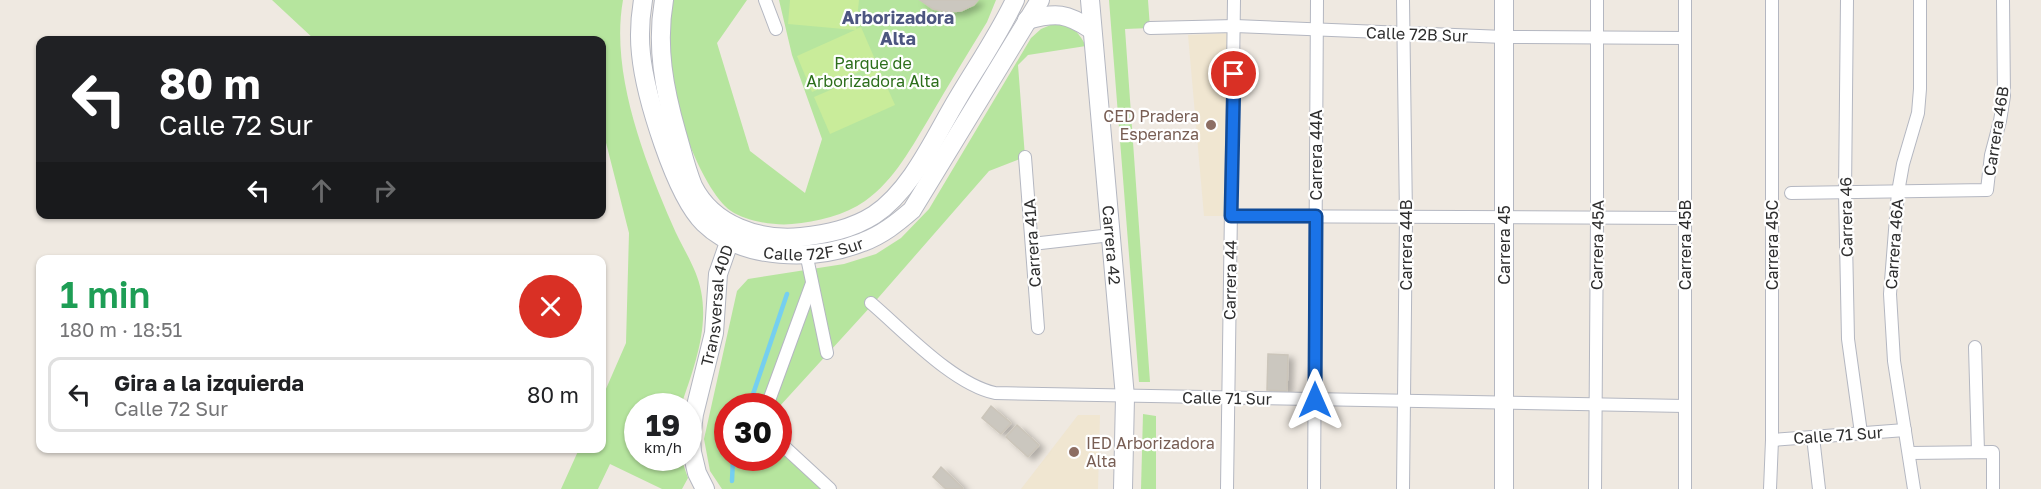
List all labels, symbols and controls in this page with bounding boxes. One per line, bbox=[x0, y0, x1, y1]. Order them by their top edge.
district label: Arborizadora Alta bbox=[842, 6, 954, 49]
street label: Calle 72B Sur bbox=[1366, 22, 1468, 46]
pin bbox=[1208, 48, 1259, 99]
park label: Parque de Arborizadora Alta bbox=[806, 53, 940, 91]
icon: arrive bbox=[1217, 57, 1250, 90]
text: 80 m bbox=[159, 58, 260, 108]
icon: left bbox=[60, 60, 138, 138]
street label: Carrera 46B bbox=[1979, 85, 2013, 177]
place label: CED Pradera Esperanza bbox=[1103, 106, 1199, 144]
text: Calle 72 Sur bbox=[159, 109, 313, 141]
street label: Carrera 44A bbox=[1306, 109, 1326, 200]
marker: CED Pradera Esperanza bbox=[1204, 118, 1218, 132]
icon: left bbox=[242, 174, 275, 207]
icon: ahead bbox=[305, 174, 338, 207]
icon: right bbox=[368, 174, 401, 207]
street label: Carrera 46 bbox=[1835, 177, 1857, 257]
street label: Carrera 41A bbox=[1019, 198, 1045, 288]
street label: Carrera 46A bbox=[1881, 198, 1907, 290]
street label: Carrera 45A bbox=[1586, 199, 1608, 290]
street label: Carrera 44B bbox=[1396, 200, 1416, 290]
street label: Carrera 45B bbox=[1675, 200, 1695, 290]
street label: Carrera 45C bbox=[1762, 200, 1782, 290]
street label: Carrera 42 bbox=[1098, 204, 1125, 286]
street label: Carrera 45 bbox=[1494, 205, 1514, 285]
street label: Calle 72F Sur bbox=[762, 233, 866, 265]
street label: Carrera 44 bbox=[1219, 240, 1241, 320]
street label: Transversal 40D bbox=[696, 242, 738, 368]
text: 1 min bbox=[60, 273, 150, 316]
button: close bbox=[519, 275, 582, 338]
text: 180 m · 18:51 bbox=[60, 317, 182, 341]
position arrow bbox=[1283, 368, 1347, 432]
text: Gira a la izquierda bbox=[114, 369, 304, 396]
icon: left bbox=[63, 378, 96, 411]
text: 80 m bbox=[527, 381, 579, 408]
street label: Calle 71 Sur bbox=[1182, 387, 1272, 409]
speed limit sign: 30 bbox=[714, 393, 792, 471]
text: Calle 72 Sur bbox=[114, 396, 228, 420]
text: 19 bbox=[646, 407, 680, 443]
street label: Calle 71 Sur bbox=[1793, 422, 1883, 448]
place label: IED Arborizadora Alta bbox=[1086, 433, 1215, 471]
text: km/h bbox=[644, 438, 682, 456]
marker: IED Arborizadora Alta bbox=[1067, 445, 1081, 459]

